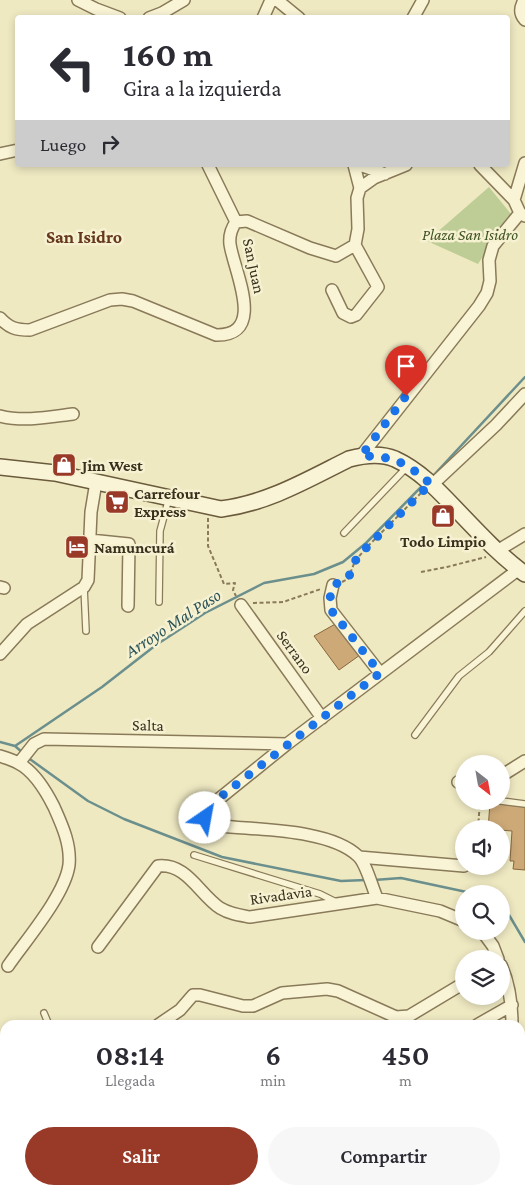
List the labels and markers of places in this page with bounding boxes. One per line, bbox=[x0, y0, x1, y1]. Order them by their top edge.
pin bbox=[385, 345, 427, 396]
shop icon: Jim West bbox=[51, 452, 77, 478]
place label: Jim West bbox=[80, 457, 143, 474]
place label: Carrefour Express bbox=[134, 485, 201, 520]
supermarket icon: Carrefour Express bbox=[104, 489, 130, 515]
shop icon: Todo Limpio bbox=[430, 503, 456, 529]
place label: Todo Limpio bbox=[400, 533, 486, 550]
hotel icon: Namuncurá bbox=[64, 534, 90, 560]
place label: Namuncurá bbox=[94, 539, 175, 556]

